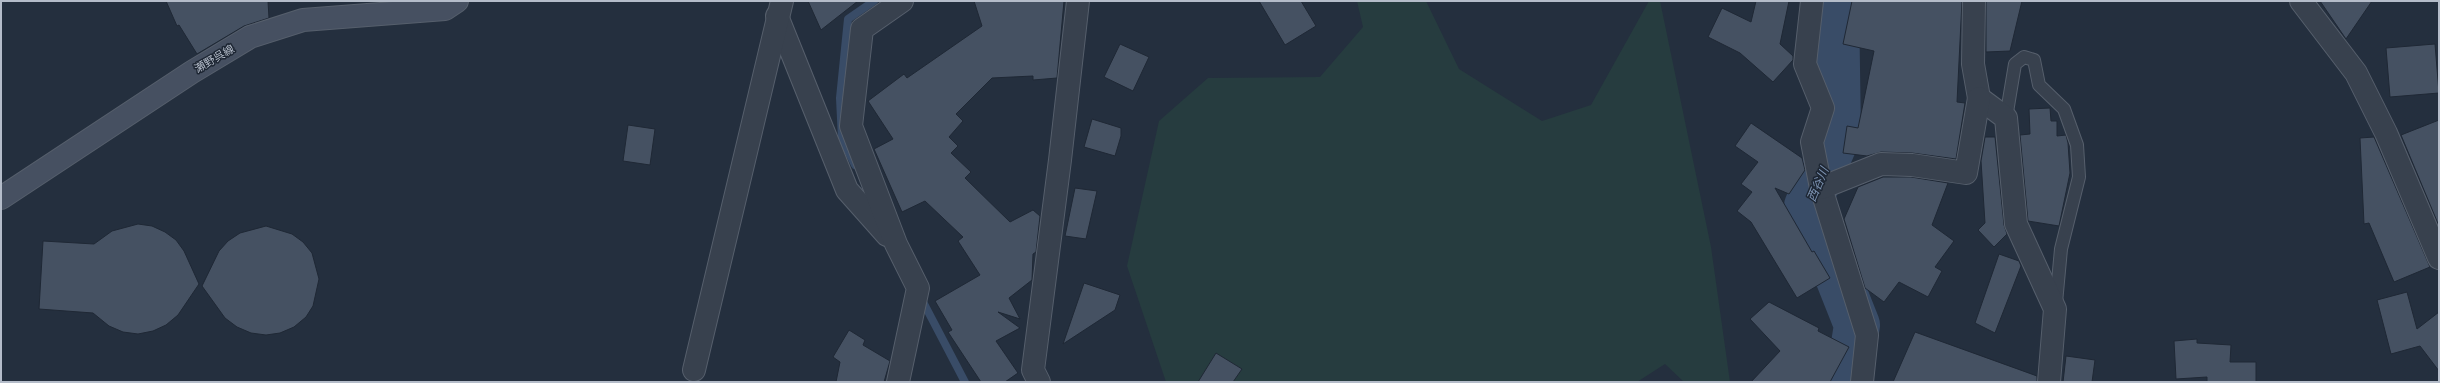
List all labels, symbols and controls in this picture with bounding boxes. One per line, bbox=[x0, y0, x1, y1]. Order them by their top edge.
street label: 瀬野呉線 bbox=[192, 41, 236, 75]
water label: 西谷川 bbox=[1804, 163, 1831, 203]

